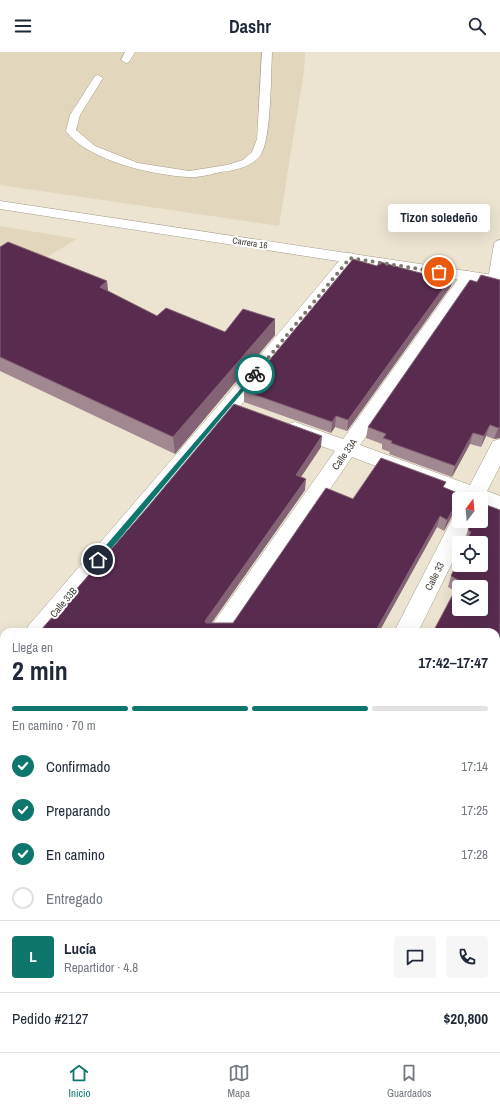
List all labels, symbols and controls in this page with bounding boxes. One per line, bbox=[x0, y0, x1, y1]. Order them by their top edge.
text: Dashr bbox=[229, 14, 271, 39]
icon: menu bbox=[12, 15, 34, 37]
icon: search bbox=[466, 15, 488, 37]
callout: Tizon soledeño bbox=[388, 204, 490, 232]
text: Tizon soledeño bbox=[400, 209, 478, 226]
street label: Carrera 16 bbox=[232, 234, 268, 252]
pin bbox=[422, 255, 456, 289]
icon: bag bbox=[428, 261, 450, 283]
courier bbox=[235, 354, 275, 394]
icon: bike bbox=[244, 363, 266, 385]
street label: Calle 33A bbox=[329, 436, 360, 473]
north arrow bbox=[452, 492, 488, 528]
map controls bbox=[452, 492, 488, 616]
button: locate bbox=[452, 536, 488, 572]
pin bbox=[81, 543, 115, 577]
icon: home bbox=[87, 549, 109, 571]
street label: Calle 33 bbox=[422, 559, 447, 593]
button: layers bbox=[452, 580, 488, 616]
street label: Calle 33B bbox=[47, 584, 80, 620]
text: Llega en bbox=[12, 639, 53, 656]
text: 17:42–17:47 bbox=[418, 652, 488, 673]
text: 2 min bbox=[12, 653, 68, 688]
text: En camino · 70 m bbox=[12, 717, 96, 734]
icon: check bbox=[12, 755, 34, 777]
text: Confirmado bbox=[46, 756, 110, 777]
text: 17:14 bbox=[461, 758, 488, 775]
icon: check bbox=[12, 799, 34, 821]
text: Preparando bbox=[46, 800, 110, 821]
text: 17:25 bbox=[461, 802, 488, 819]
icon: check bbox=[12, 843, 34, 865]
text: En camino bbox=[46, 844, 105, 865]
text: 17:28 bbox=[461, 846, 488, 863]
text: Entregado bbox=[46, 888, 103, 909]
button: chat bbox=[394, 936, 436, 978]
button: phone bbox=[446, 936, 488, 978]
text: Lucía bbox=[64, 938, 96, 959]
text: L bbox=[29, 946, 37, 967]
text: Repartidor · 4.8 bbox=[64, 959, 138, 976]
text: Pedido #2127 bbox=[12, 1008, 89, 1029]
text: $20,800 bbox=[444, 1008, 488, 1029]
tab: Inicio bbox=[68, 1062, 91, 1100]
tab: Mapa bbox=[227, 1062, 250, 1100]
tab: Guardados bbox=[387, 1062, 432, 1100]

